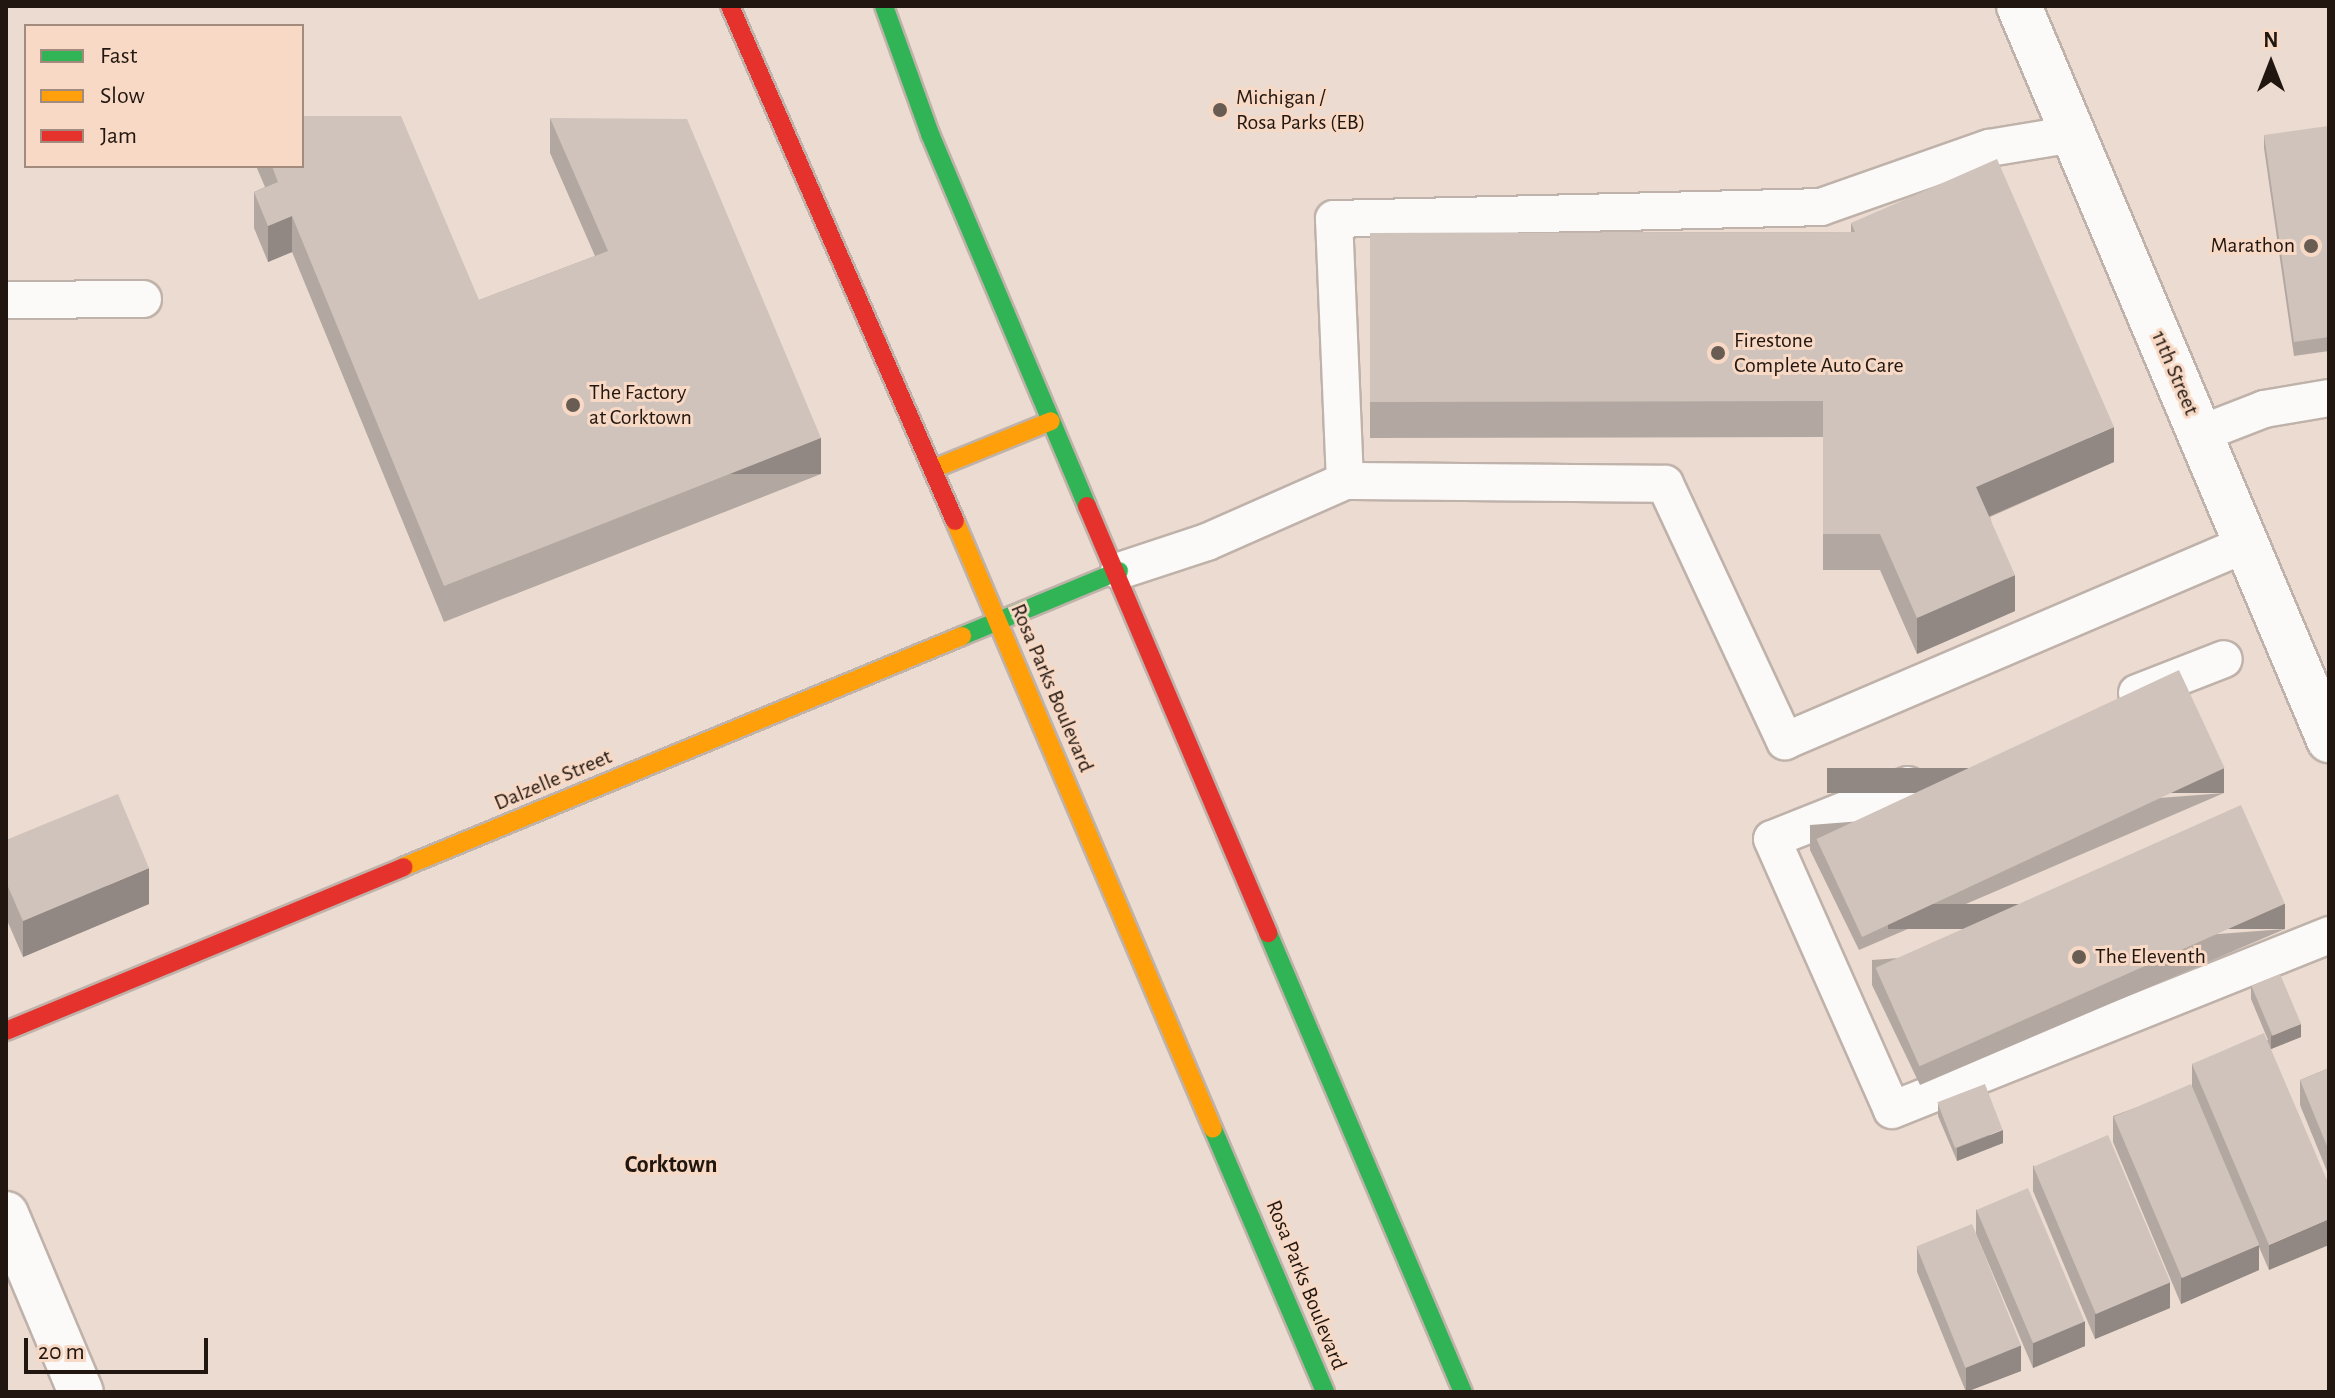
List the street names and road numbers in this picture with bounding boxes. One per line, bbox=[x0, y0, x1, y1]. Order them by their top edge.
street label: 11th Street bbox=[2145, 327, 2205, 419]
street label: Rosa Parks Boulevard bbox=[1005, 600, 1099, 776]
street label: Dalzelle Street bbox=[490, 743, 616, 817]
street label: Rosa Parks Boulevard bbox=[1260, 1196, 1352, 1374]

